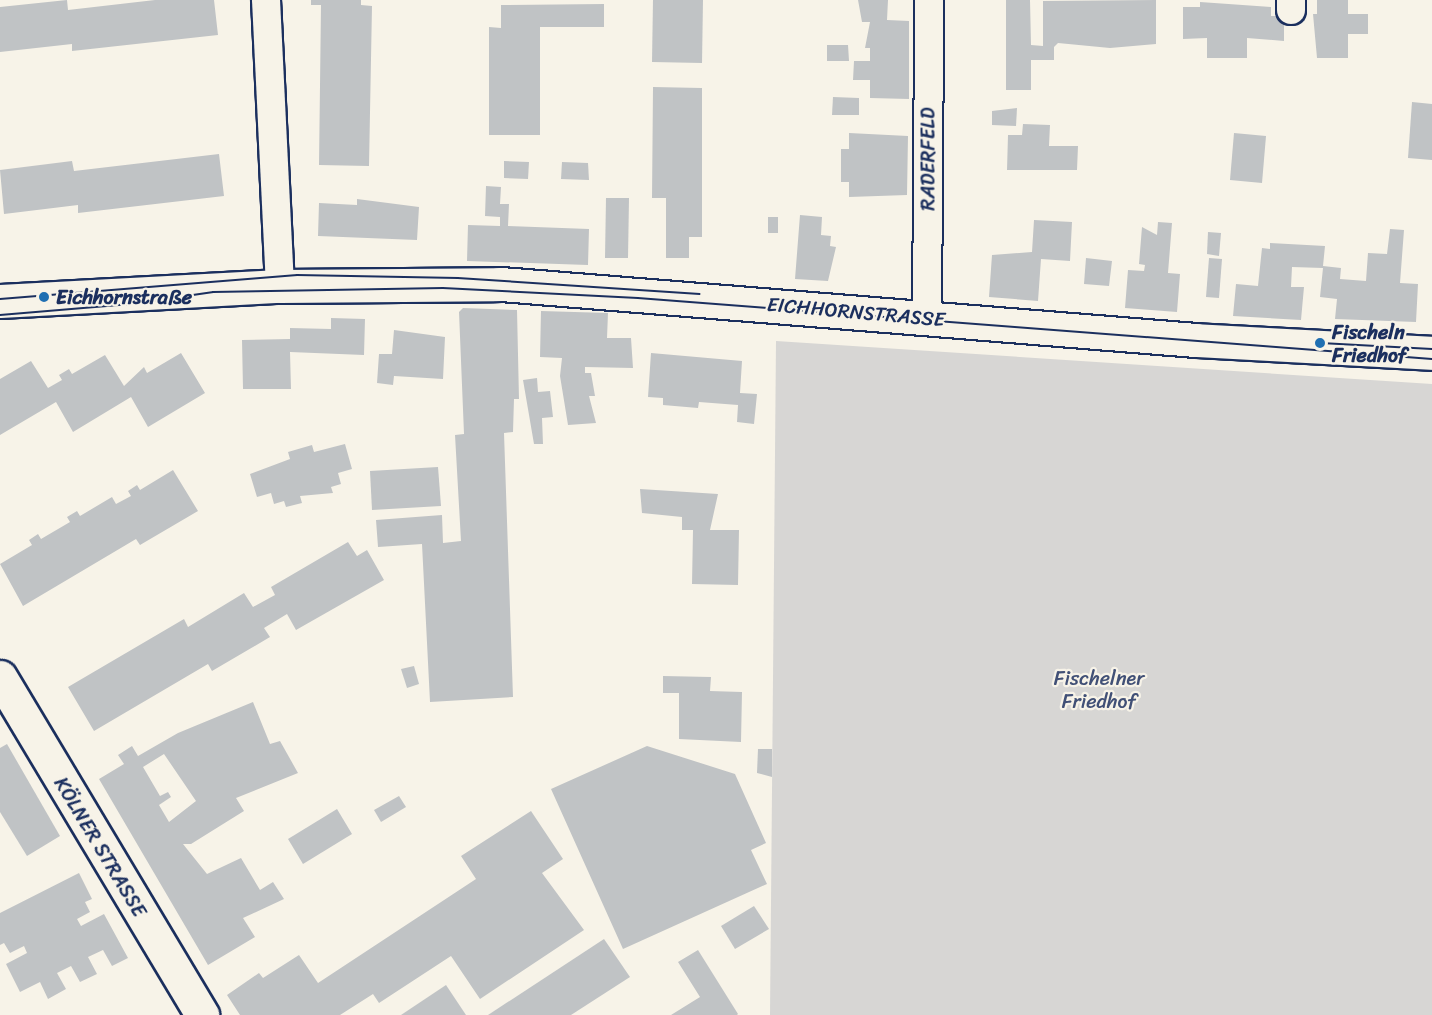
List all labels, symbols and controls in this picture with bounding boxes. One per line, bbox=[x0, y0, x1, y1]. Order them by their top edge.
street label: RADERFELD bbox=[916, 107, 940, 211]
place label: Eichhornstraße bbox=[56, 285, 192, 309]
marker: Eichhornstraße bbox=[37, 290, 51, 304]
street label: EICHHORNSTRASSE bbox=[766, 292, 946, 332]
place label: Fischeln Friedhof bbox=[1332, 320, 1407, 367]
marker: Fischeln Friedhof bbox=[1313, 336, 1327, 350]
park label: Fischelner Friedhof bbox=[1054, 666, 1144, 713]
street label: KÖLNER STRASSE bbox=[48, 772, 152, 922]

